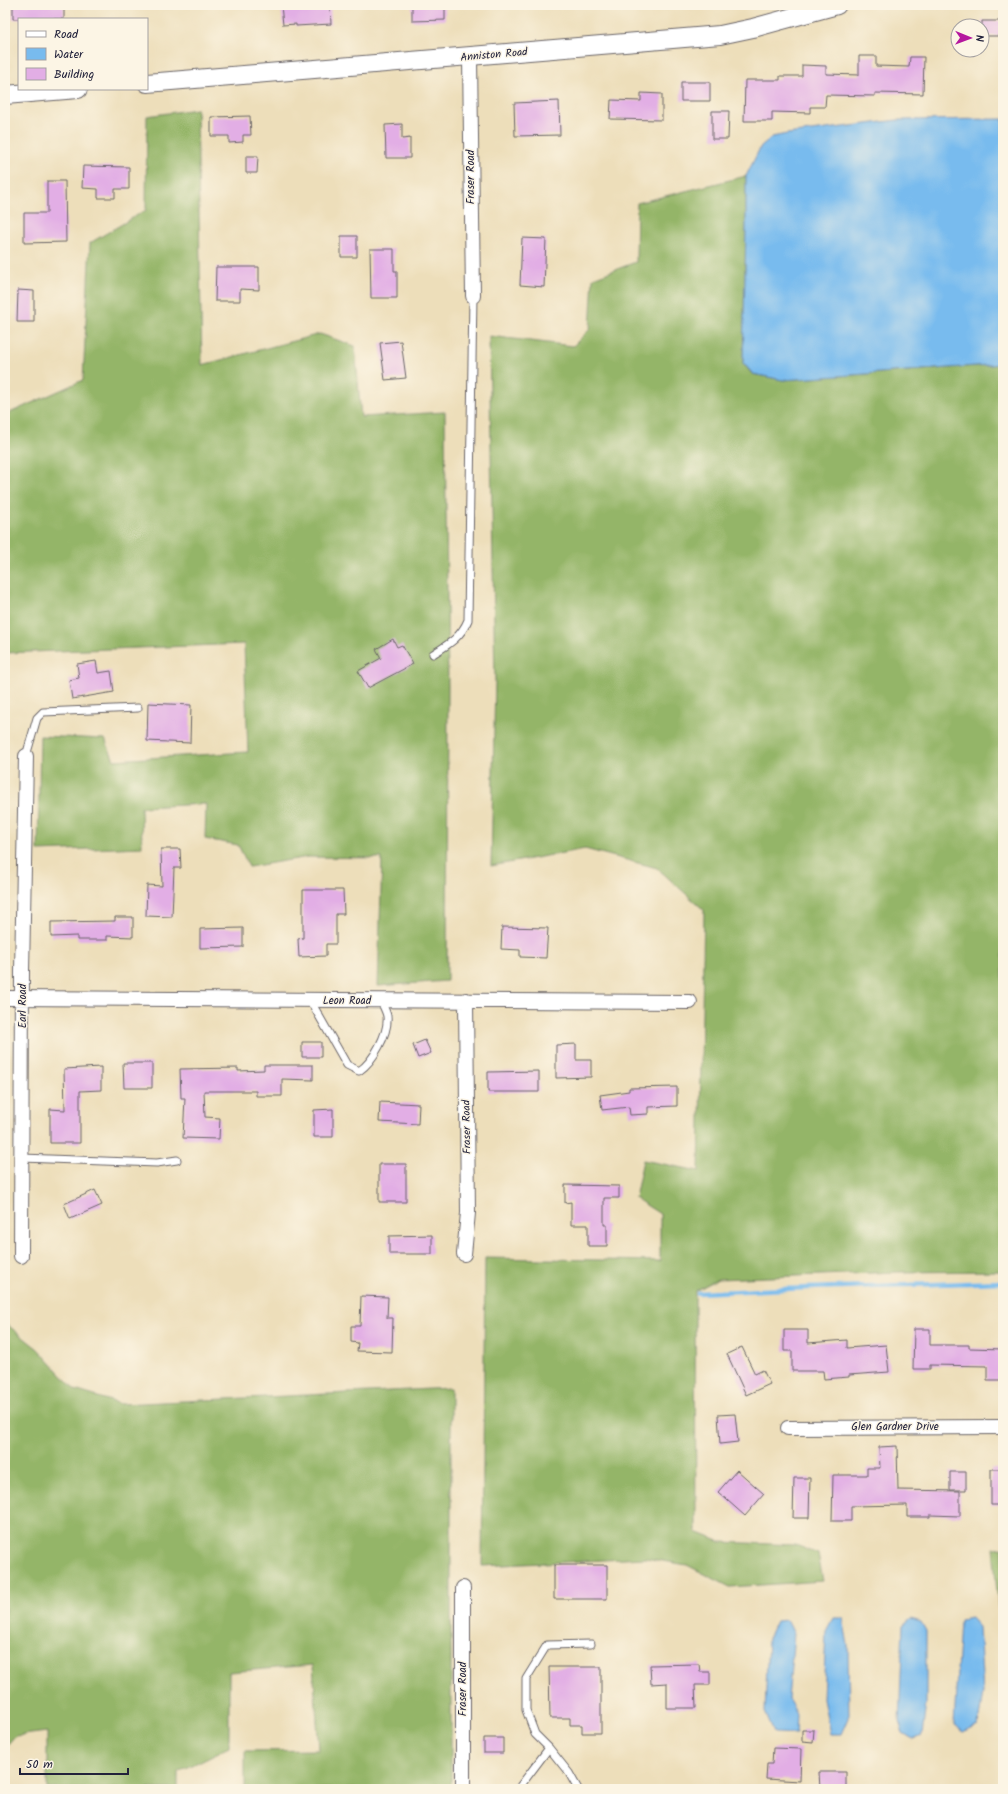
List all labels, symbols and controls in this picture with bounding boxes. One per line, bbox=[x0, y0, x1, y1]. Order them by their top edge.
legend bbox=[18, 18, 148, 90]
north arrow bbox=[950, 18, 990, 58]
text: Road bbox=[54, 25, 79, 44]
text: N bbox=[970, 35, 988, 42]
street label: Anniston Road bbox=[460, 43, 529, 67]
text: Water bbox=[54, 45, 84, 64]
text: Building bbox=[54, 65, 94, 84]
street label: Fraser Road bbox=[462, 149, 480, 204]
street label: Earl Road bbox=[14, 983, 32, 1028]
street label: Leon Road bbox=[323, 992, 372, 1010]
street label: Fraser Road bbox=[458, 1099, 476, 1154]
street label: Glen Gardner Drive bbox=[851, 1418, 939, 1436]
street label: Fraser Road bbox=[454, 1661, 472, 1716]
scale bar bbox=[20, 1750, 128, 1776]
text: 50 m bbox=[26, 1755, 53, 1774]

